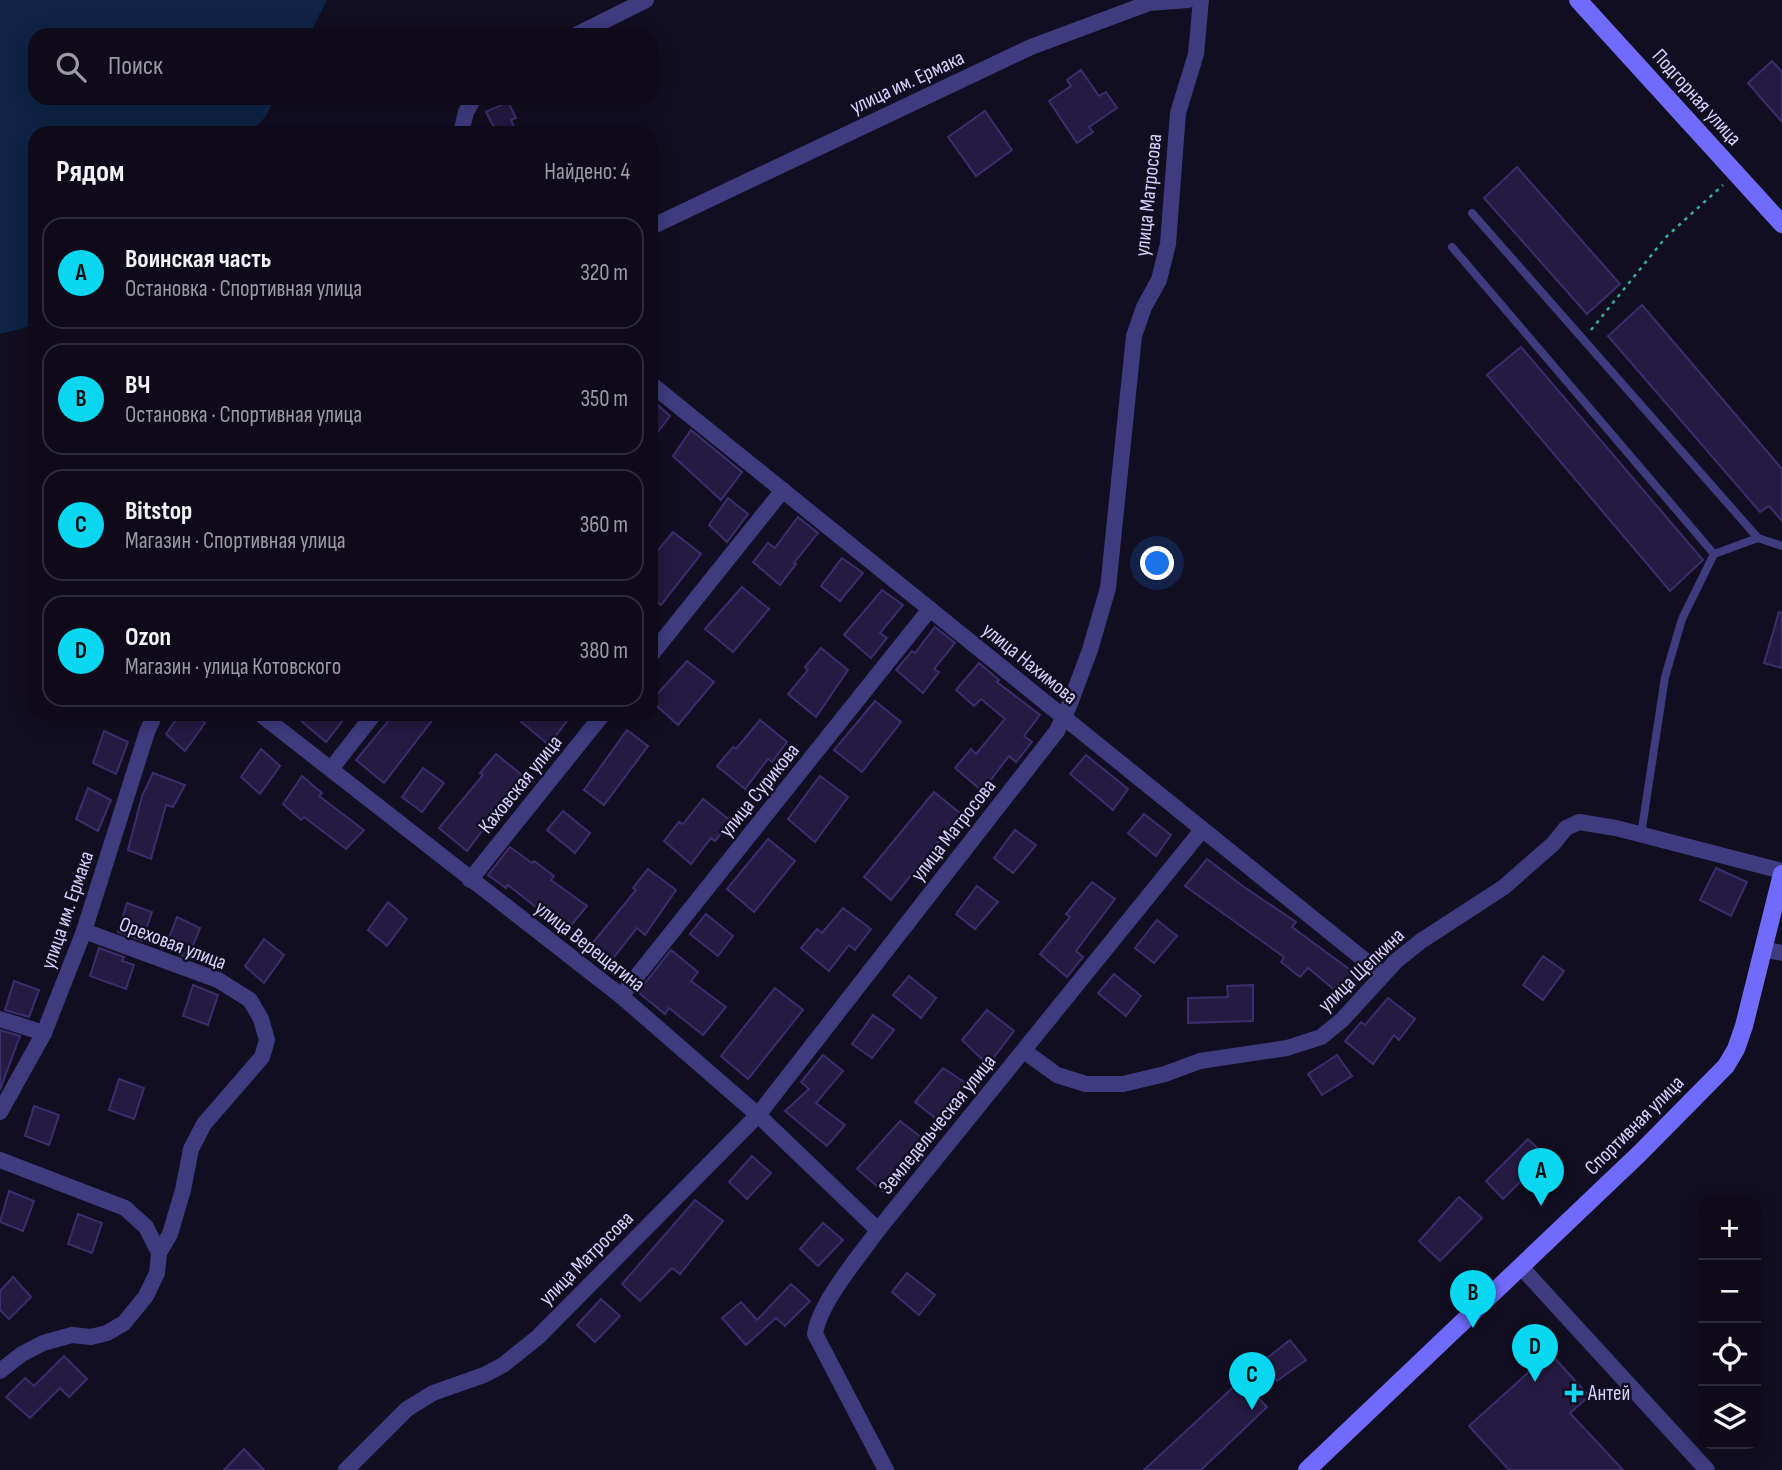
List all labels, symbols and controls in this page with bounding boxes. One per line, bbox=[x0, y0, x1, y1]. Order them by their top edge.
search box bbox=[28, 28, 658, 105]
street label: Подгорная улица bbox=[1647, 44, 1747, 151]
street label: улица им. Ермака bbox=[846, 45, 968, 120]
icon: search bbox=[52, 48, 90, 86]
text: Поиск bbox=[108, 51, 163, 82]
street label: улица Матросова bbox=[1130, 133, 1167, 258]
text: Рядом bbox=[56, 154, 124, 190]
text: Найдено: 4 bbox=[544, 158, 630, 186]
text: Воинская часть bbox=[125, 244, 271, 275]
text: A bbox=[76, 259, 86, 287]
text: 320 m bbox=[580, 259, 628, 287]
text: Остановка · Спортивная улица bbox=[125, 275, 362, 303]
text: ВЧ bbox=[125, 370, 150, 401]
text: B bbox=[76, 385, 86, 413]
text: 350 m bbox=[580, 385, 628, 413]
text: Остановка · Спортивная улица bbox=[125, 401, 362, 429]
text: Bitstop bbox=[125, 496, 192, 527]
text: C bbox=[75, 511, 87, 539]
text: 360 m bbox=[580, 511, 628, 539]
text: Магазин · Спортивная улица bbox=[125, 527, 346, 555]
your location bbox=[1140, 546, 1174, 580]
street label: улица Нахимова bbox=[977, 617, 1082, 709]
text: Ozon bbox=[125, 622, 171, 653]
text: D bbox=[75, 637, 87, 665]
text: 380 m bbox=[580, 637, 628, 665]
text: Магазин · улица Котовского bbox=[125, 653, 341, 681]
street label: Каховская улица bbox=[473, 730, 568, 838]
street label: улица Сурикова bbox=[714, 738, 805, 842]
street label: улица Матросова bbox=[906, 774, 1001, 887]
street label: улица им. Ермака bbox=[36, 848, 99, 972]
street label: улица Верещагина bbox=[530, 896, 650, 997]
street label: Ореховая улица bbox=[116, 912, 230, 975]
street label: улица Щепкина bbox=[1313, 923, 1410, 1018]
street label: Земледельческая улица bbox=[873, 1049, 1001, 1199]
street label: Спортивная улица bbox=[1579, 1070, 1689, 1180]
pin: A bbox=[1518, 1148, 1564, 1206]
map controls bbox=[1698, 1197, 1761, 1449]
button: + bbox=[1698, 1197, 1761, 1260]
street label: улица Матросова bbox=[534, 1206, 639, 1311]
button: − bbox=[1698, 1260, 1761, 1323]
pin: B bbox=[1450, 1270, 1496, 1328]
button: locate bbox=[1698, 1323, 1761, 1386]
pin: D bbox=[1512, 1324, 1558, 1382]
pin: C bbox=[1229, 1352, 1275, 1410]
place label: Антей bbox=[1587, 1381, 1630, 1406]
marker: Антей bbox=[1566, 1385, 1582, 1401]
button: layers bbox=[1698, 1386, 1761, 1449]

